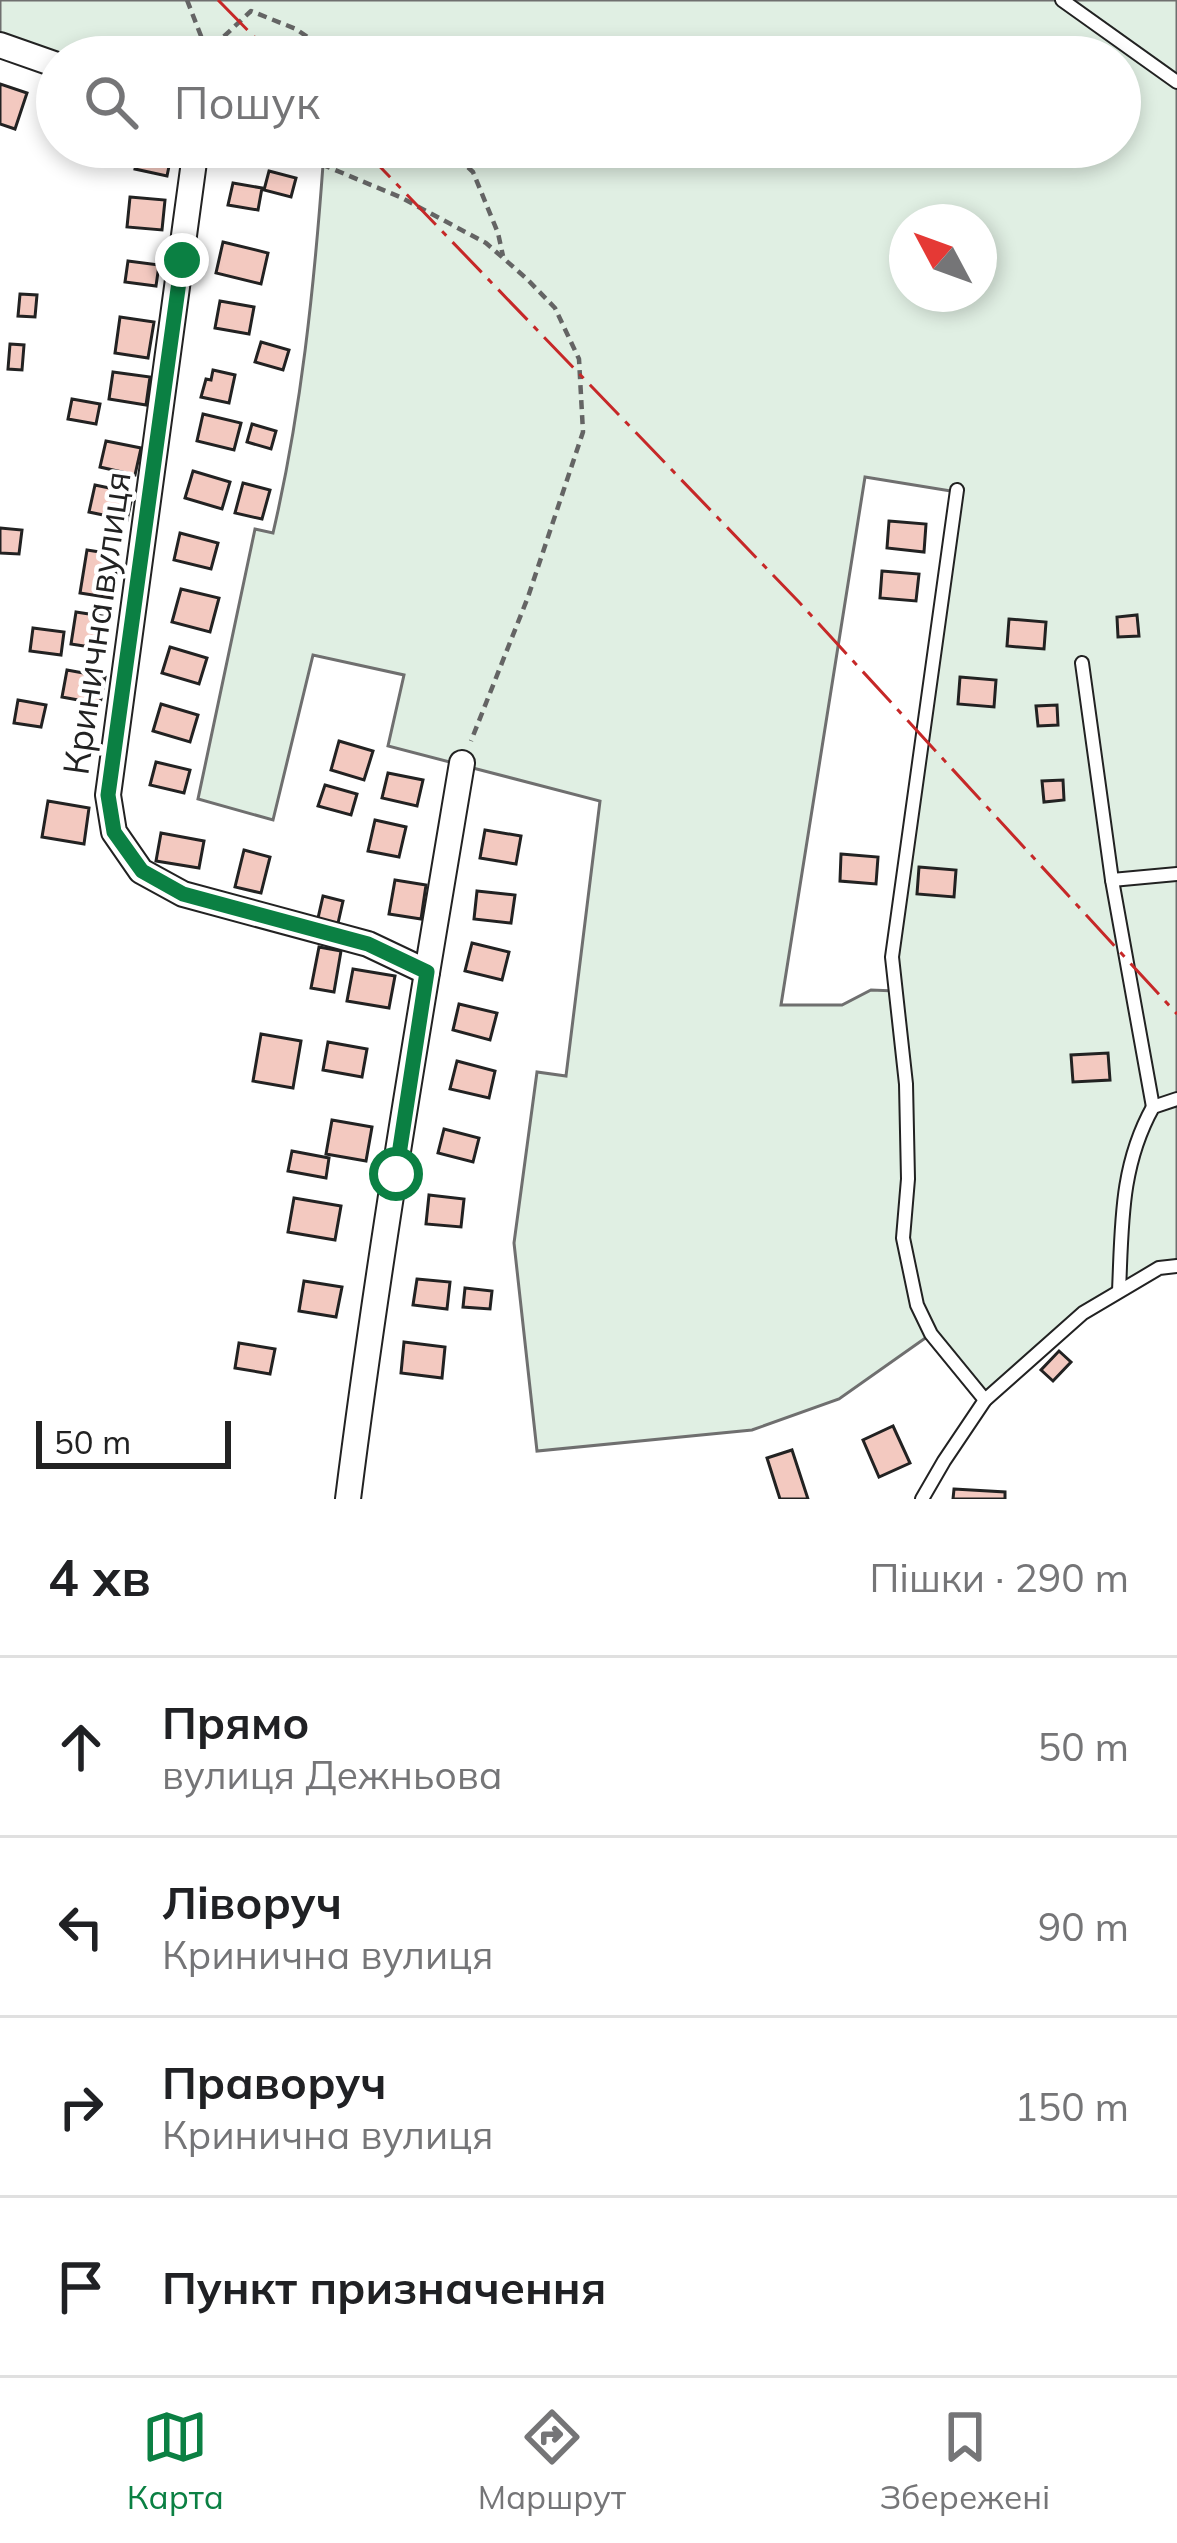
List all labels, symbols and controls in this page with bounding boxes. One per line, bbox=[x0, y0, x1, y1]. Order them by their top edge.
search box bbox=[36, 36, 1141, 168]
icon: search bbox=[78, 69, 144, 135]
text: Пошук bbox=[174, 74, 320, 130]
north arrow bbox=[889, 204, 997, 312]
route end bbox=[155, 233, 209, 287]
street label: Кринична вулиця bbox=[52, 468, 140, 778]
route start bbox=[369, 1147, 423, 1201]
scale bar bbox=[36, 1415, 231, 1468]
text: 50 m bbox=[54, 1421, 131, 1462]
text: 4 хв bbox=[48, 1545, 151, 1609]
text: Пішки · 290 m bbox=[869, 1553, 1129, 1602]
text: Прямо bbox=[162, 1694, 310, 1750]
icon: ahead bbox=[48, 1714, 114, 1780]
text: 50 m bbox=[1038, 1722, 1129, 1771]
text: вулиця Дежньова bbox=[162, 1750, 503, 1799]
text: Ліворуч bbox=[162, 1874, 342, 1930]
icon: left bbox=[48, 1894, 114, 1960]
text: 90 m bbox=[1038, 1902, 1129, 1951]
text: Кринична вулиця bbox=[162, 1930, 493, 1979]
text: Праворуч bbox=[162, 2054, 387, 2110]
icon: right bbox=[48, 2074, 114, 2140]
text: 150 m bbox=[1014, 2082, 1129, 2131]
text: Кринична вулиця bbox=[162, 2110, 493, 2159]
icon: arrive bbox=[48, 2254, 114, 2320]
text: Пункт призначення bbox=[162, 2259, 606, 2315]
tab: Карта bbox=[127, 2404, 224, 2517]
tab: Маршрут bbox=[478, 2404, 626, 2517]
tab: Збережені bbox=[880, 2404, 1050, 2517]

